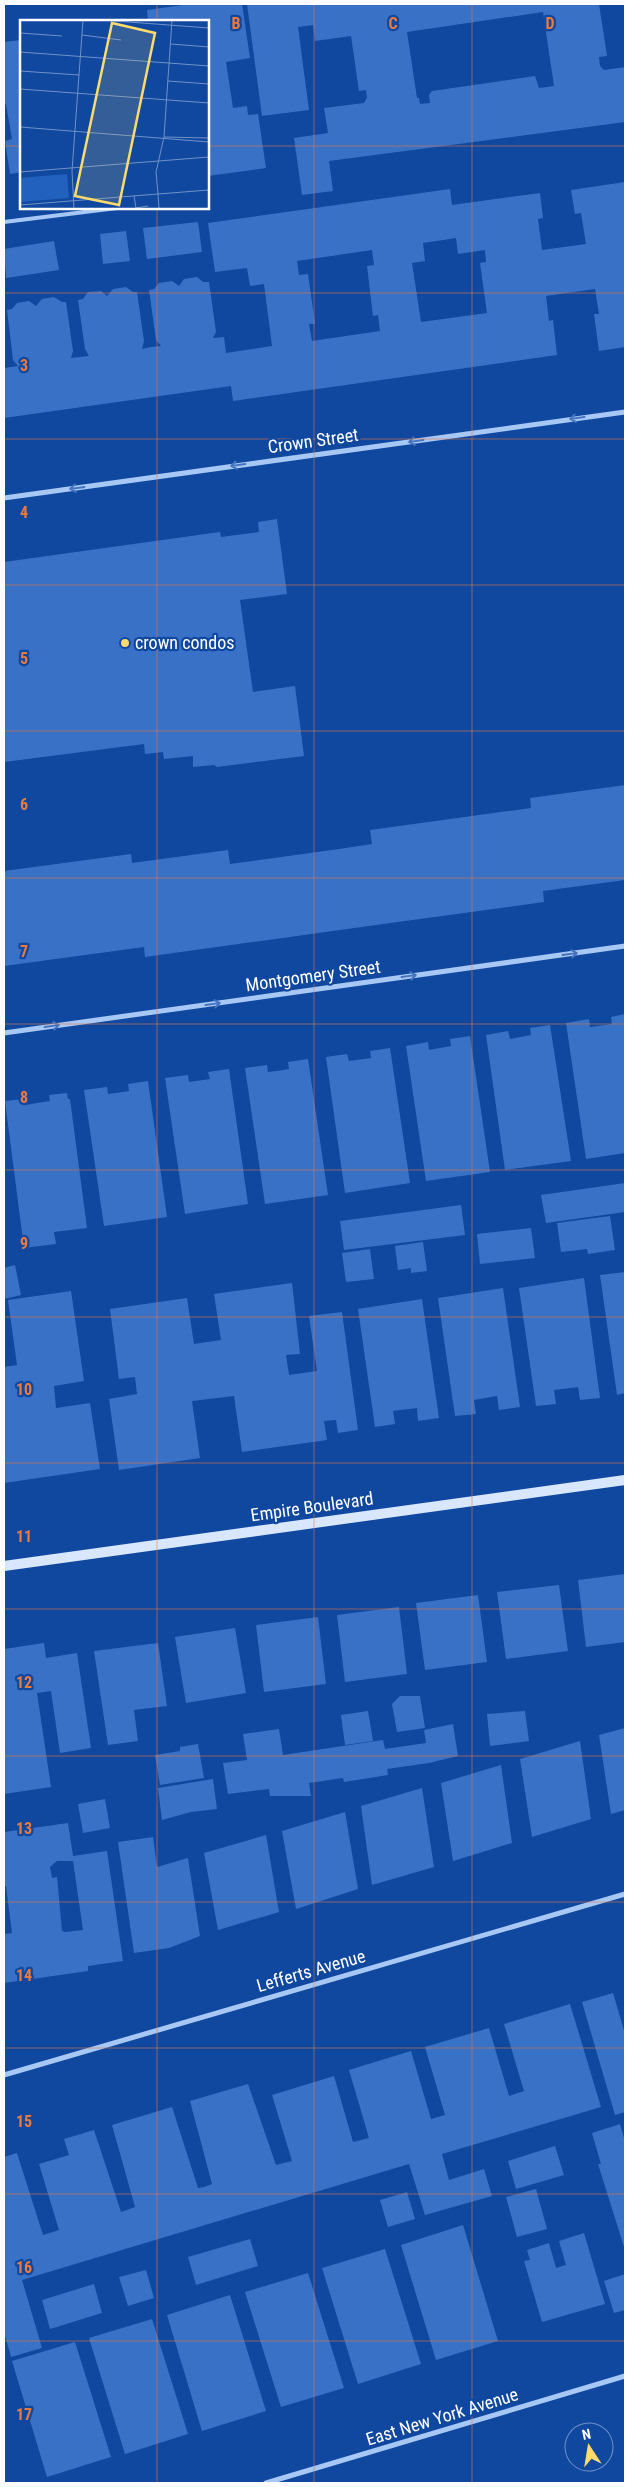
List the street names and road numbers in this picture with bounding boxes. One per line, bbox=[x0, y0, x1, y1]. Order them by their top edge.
street label: Crown Street bbox=[266, 424, 360, 457]
street label: Montgomery Street bbox=[244, 956, 382, 995]
street label: Empire Boulevard bbox=[249, 1487, 375, 1526]
street label: Lefferts Avenue bbox=[254, 1945, 368, 1996]
street label: East New York Avenue bbox=[363, 2383, 521, 2450]

